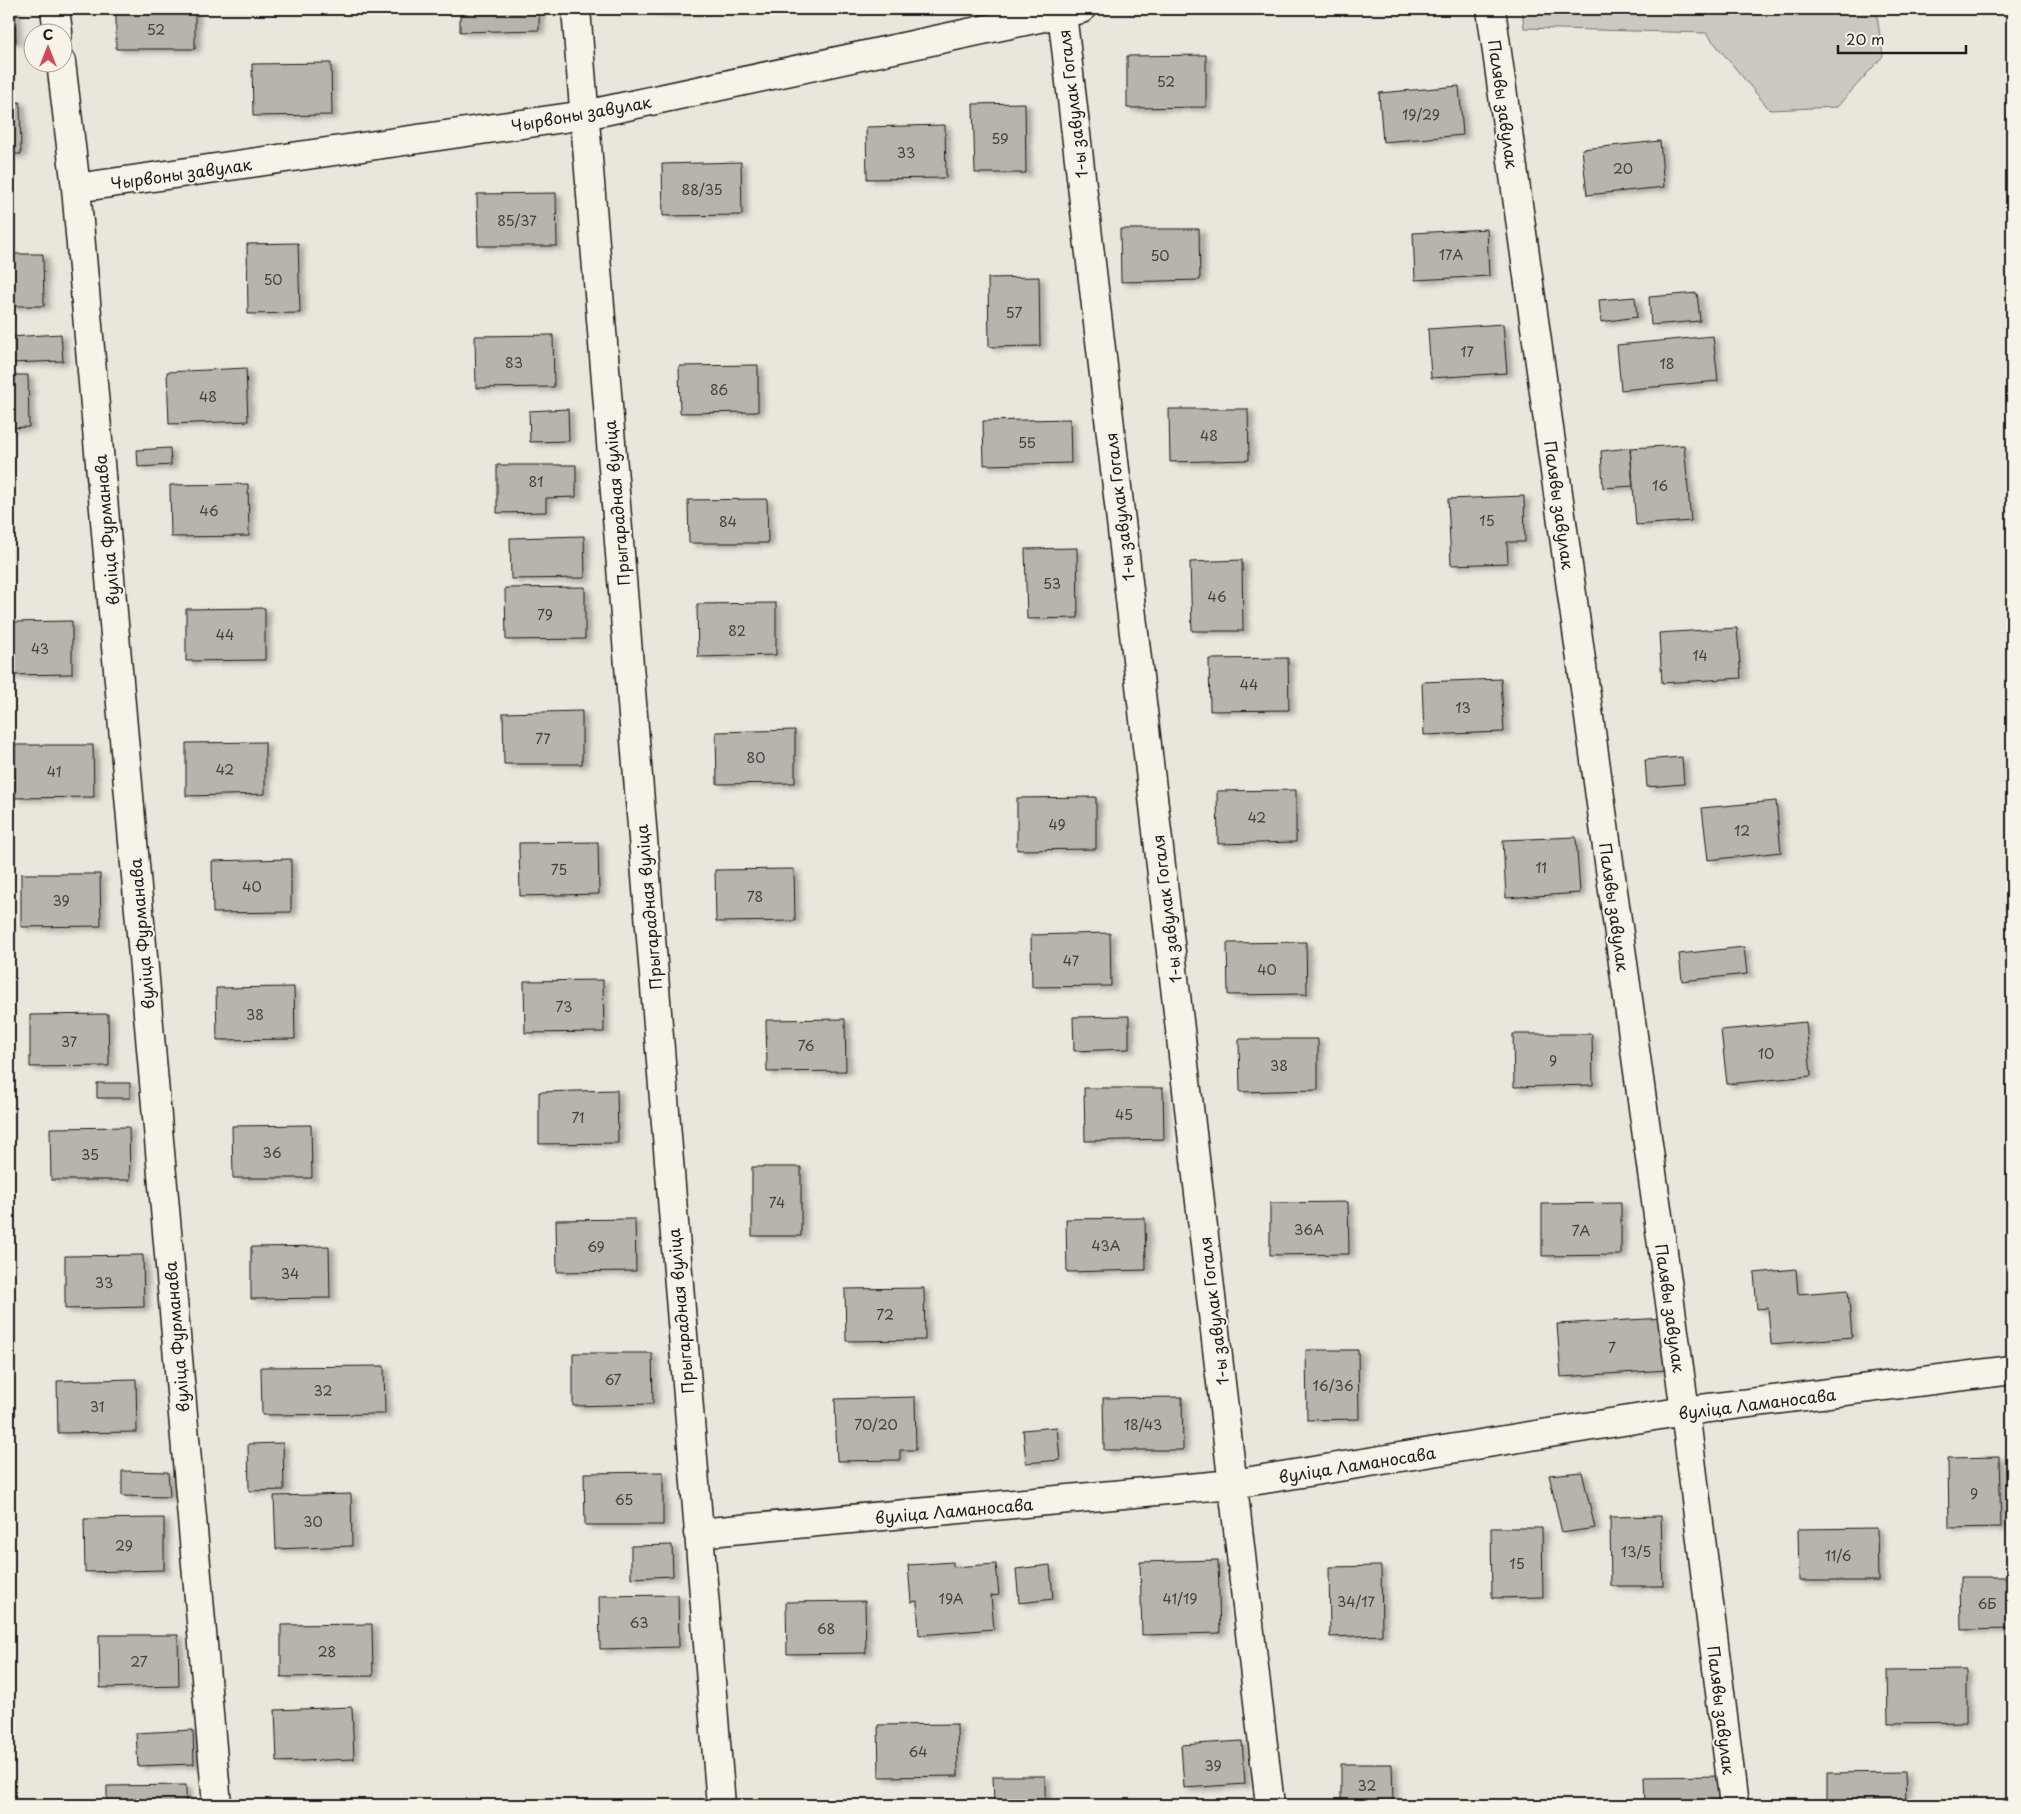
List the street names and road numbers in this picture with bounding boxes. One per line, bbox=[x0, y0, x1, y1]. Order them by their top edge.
street label: 1-ы завулак Гогаля bbox=[1051, 28, 1093, 180]
street label: Палявы завулак bbox=[1483, 38, 1525, 170]
street label: Чырвоны завулак bbox=[509, 89, 654, 137]
street label: Чырвоны завулак bbox=[109, 151, 254, 195]
street label: Прыгарадная вуліца bbox=[597, 419, 635, 587]
street label: 1-ы завулак Гогаля bbox=[1098, 431, 1140, 583]
street label: Палявы завулак bbox=[1539, 439, 1581, 571]
street label: вуліца Фурманава bbox=[87, 454, 125, 606]
street label: Прыгарадная вуліца bbox=[629, 823, 667, 991]
street label: 1-ы завулак Гогаля bbox=[1145, 833, 1187, 985]
street label: Палявы завулак bbox=[1594, 841, 1636, 973]
street label: вуліца Фурманава bbox=[122, 858, 160, 1010]
street label: Прыгарадная вуліца bbox=[661, 1227, 699, 1395]
street label: 1-ы завулак Гогаля bbox=[1192, 1235, 1234, 1387]
street label: Палявы завулак bbox=[1650, 1242, 1692, 1374]
street label: вуліца Фурманава bbox=[157, 1261, 195, 1413]
street label: вуліца Ламаносава bbox=[1677, 1381, 1837, 1425]
street label: вуліца Ламаносава bbox=[1277, 1440, 1437, 1488]
street label: вуліца Ламаносава bbox=[874, 1491, 1034, 1529]
street label: Палявы завулак bbox=[1702, 1644, 1742, 1776]

